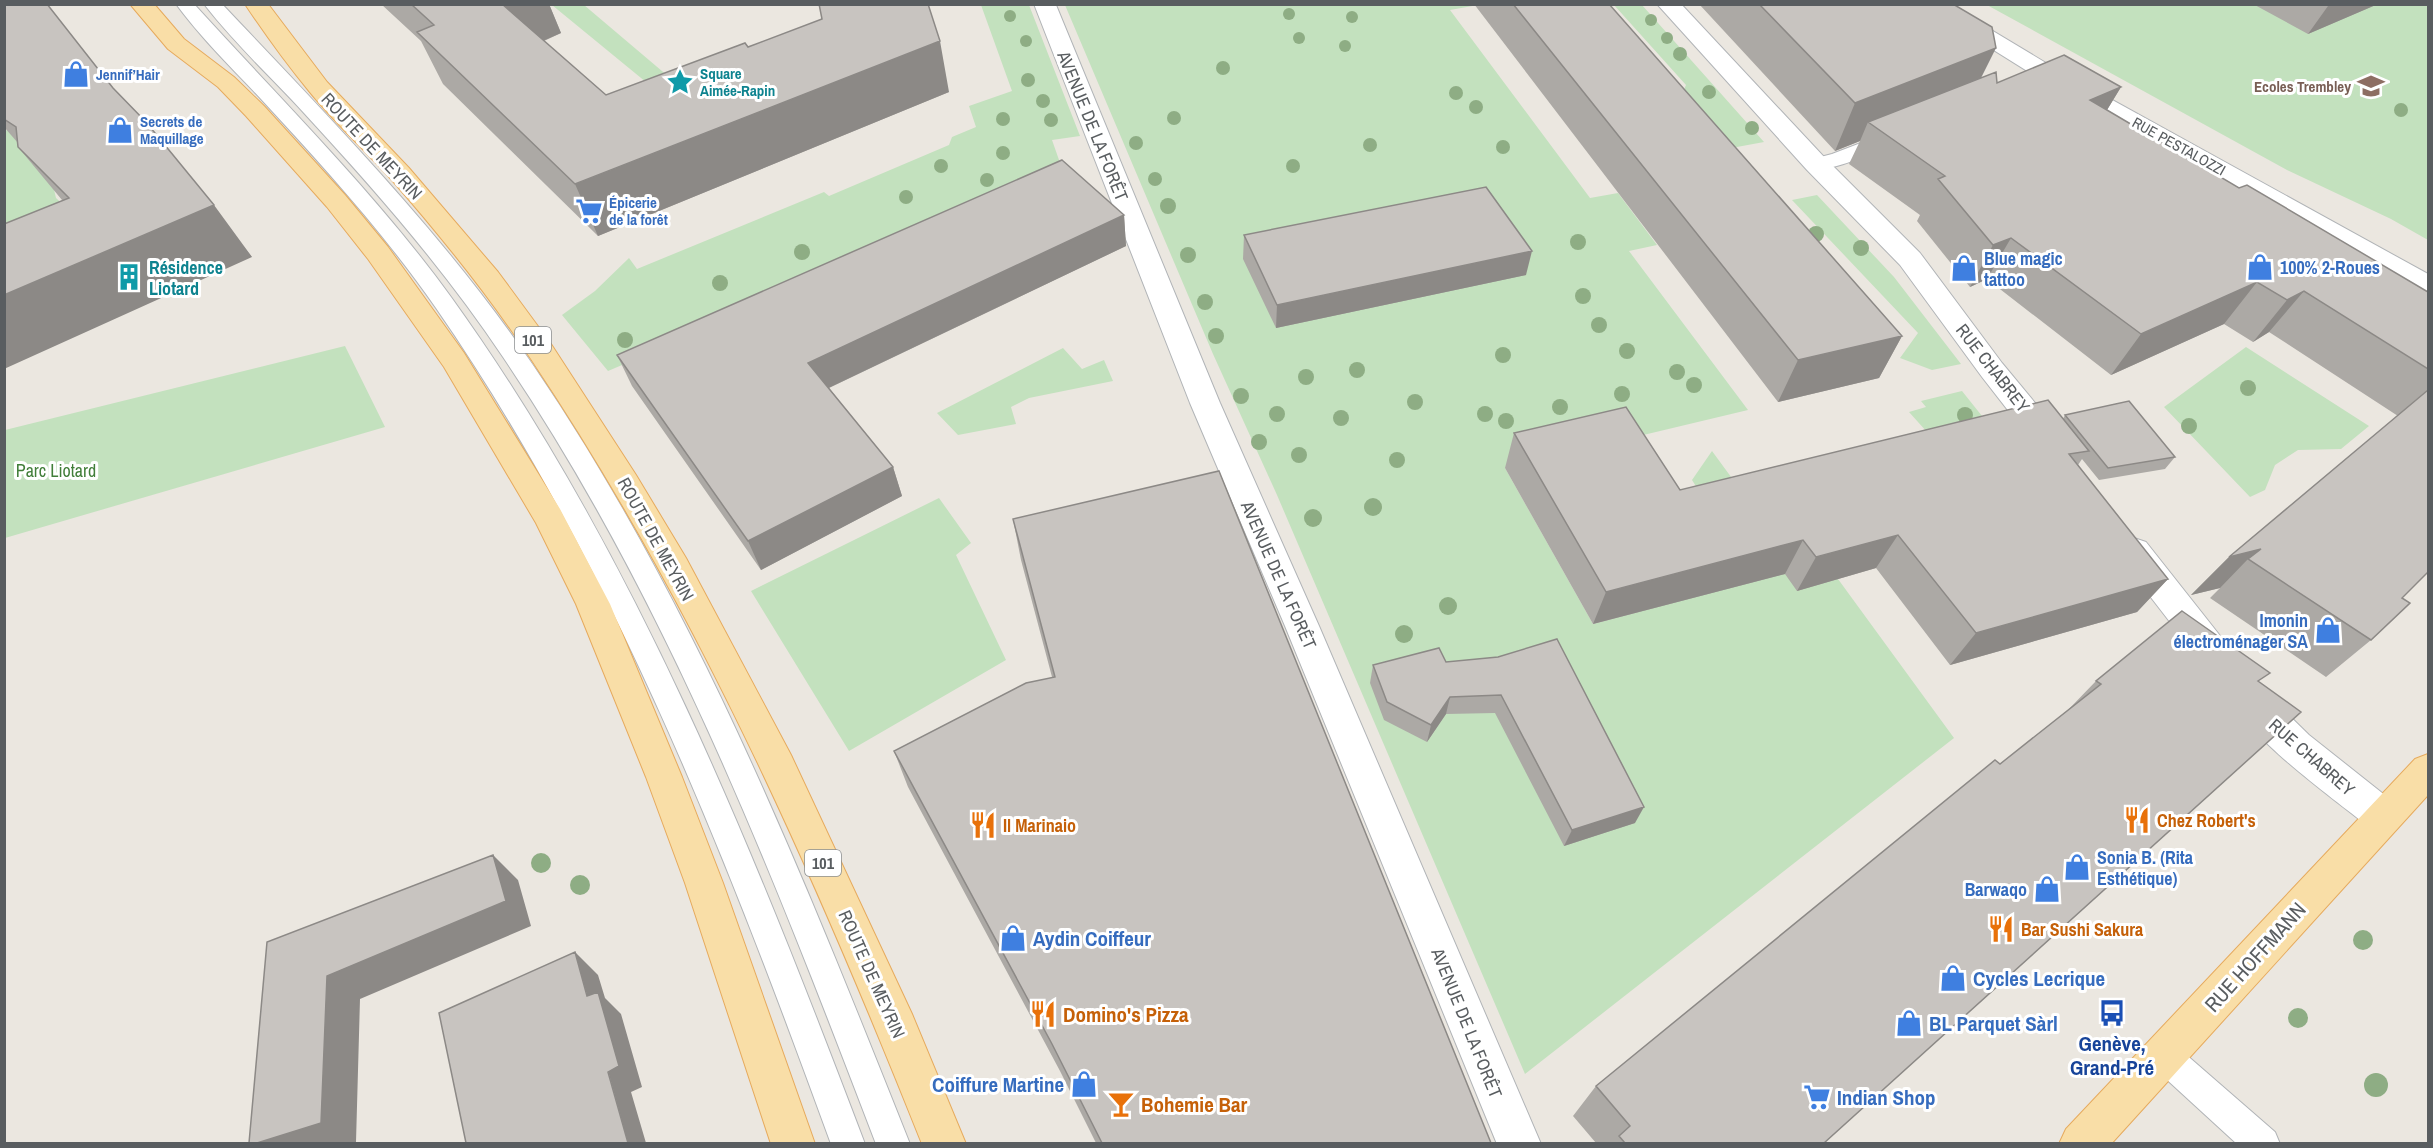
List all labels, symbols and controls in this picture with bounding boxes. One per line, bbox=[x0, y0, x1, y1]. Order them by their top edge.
street label: AVENUE DE LA FORÊT bbox=[1051, 46, 1135, 205]
shop icon: Jennif’Hair bbox=[61, 59, 91, 89]
place label: Square Aimée-Rapin bbox=[700, 63, 775, 101]
place label: Jennif’Hair bbox=[96, 64, 160, 85]
place icon: Square Aimée-Rapin bbox=[665, 67, 695, 97]
school or university icon: Ecoles Trembley bbox=[2356, 71, 2386, 101]
place label: Ecoles Trembley bbox=[2254, 76, 2351, 97]
street label: ROUTE DE MEYRIN bbox=[316, 87, 428, 205]
place label: Secrets de Maquillage bbox=[140, 111, 204, 149]
street label: RUE PESTALOZZI bbox=[2129, 112, 2229, 180]
shop icon: Secrets de Maquillage bbox=[105, 115, 135, 145]
place label: Épicerie de la forêt bbox=[609, 192, 668, 230]
supermarket icon: Épicerie de la forêt bbox=[574, 196, 604, 226]
place label: Blue magic tattoo bbox=[1984, 246, 2063, 292]
shop icon: 100% 2-Roues bbox=[2245, 252, 2275, 282]
shop icon: Blue magic tattoo bbox=[1949, 253, 1979, 283]
place label: Résidence Liotard bbox=[149, 255, 223, 301]
place label: 100% 2-Roues bbox=[2280, 255, 2380, 280]
building icon: Résidence Liotard bbox=[114, 262, 144, 292]
street label: RUE CHABREY bbox=[1950, 318, 2036, 418]
road number: 101 bbox=[515, 327, 551, 353]
park label: Parc Liotard bbox=[16, 458, 96, 483]
street label: ROUTE DE MEYRIN bbox=[612, 473, 700, 605]
street label: AVENUE DE LA FORÊT bbox=[1235, 496, 1323, 653]
place label: Imonin électroménager SA bbox=[2173, 608, 2308, 654]
shop icon: Imonin électroménager SA bbox=[2313, 615, 2343, 645]
street label: RUE CHABREY bbox=[2264, 713, 2361, 802]
restaurant icon: Chez Robert's bbox=[2122, 805, 2152, 835]
place label: Chez Robert's bbox=[2157, 808, 2256, 833]
restaurant icon: Il Marinaio bbox=[968, 810, 998, 840]
place label: Il Marinaio bbox=[1003, 813, 1076, 838]
place label: Sonia B. (Rita Esthétique) bbox=[2097, 845, 2194, 891]
road number: 101 bbox=[805, 850, 841, 876]
shop icon: Sonia B. (Rita Esthétique) bbox=[2062, 852, 2092, 882]
shop icon: Barwaqo bbox=[2032, 874, 2062, 904]
place label: Barwaqo bbox=[1965, 877, 2027, 902]
street label: RUE HOFFMANN bbox=[2198, 896, 2312, 1018]
street label: ROUTE DE MEYRIN bbox=[833, 906, 911, 1042]
restaurant icon: Bar Sushi Sakura bbox=[1986, 914, 2016, 944]
place label: Bar Sushi Sakura bbox=[2021, 917, 2144, 942]
shop icon: Aydin Coiffeur bbox=[998, 923, 1028, 953]
place label: Aydin Coiffeur bbox=[1033, 924, 1151, 953]
street label: AVENUE DE LA FORÊT bbox=[1425, 943, 1509, 1102]
shop icon: Cycles Lecrique bbox=[1938, 963, 1968, 993]
place label: Cycles Lecrique bbox=[1973, 964, 2105, 993]
bus stop icon: Genève, Grand-Pré bbox=[2097, 998, 2127, 1028]
restaurant icon: Domino's Pizza bbox=[1028, 999, 1058, 1029]
place label: Domino's Pizza bbox=[1063, 1000, 1189, 1029]
shop icon: BL Parquet Sàrl bbox=[1894, 1008, 1924, 1038]
place label: BL Parquet Sàrl bbox=[1929, 1009, 2058, 1038]
place label: Genève, Grand-Pré bbox=[2070, 1029, 2154, 1082]
shop icon: Coiffure Martine bbox=[1069, 1069, 1099, 1099]
place label: Coiffure Martine bbox=[932, 1070, 1064, 1099]
supermarket icon: Indian Shop bbox=[1802, 1082, 1832, 1112]
place label: Indian Shop bbox=[1837, 1083, 1936, 1112]
bar icon: Bohemie Bar bbox=[1106, 1089, 1136, 1119]
place label: Bohemie Bar bbox=[1141, 1090, 1248, 1119]

